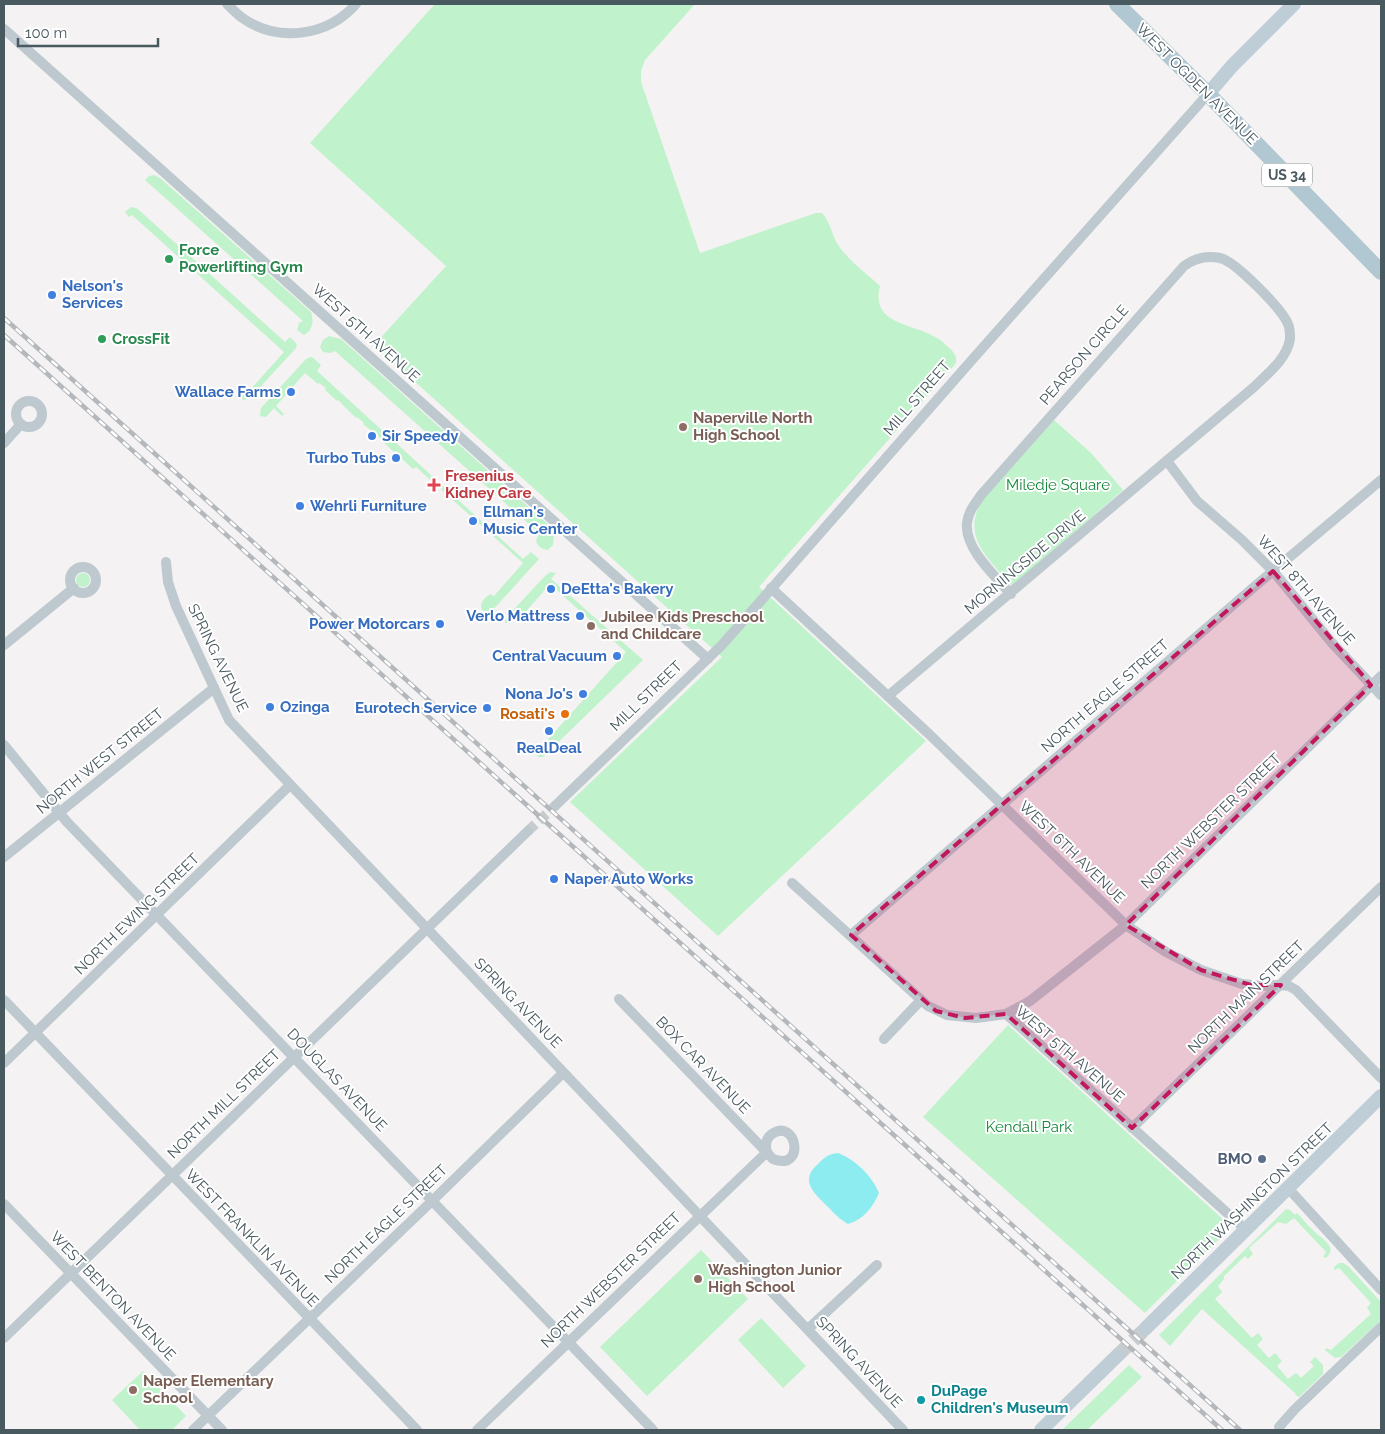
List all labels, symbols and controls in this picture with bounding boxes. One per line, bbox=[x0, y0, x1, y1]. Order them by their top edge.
scale bar bbox=[18, 15, 158, 47]
street label: WEST OGDEN AVENUE bbox=[1133, 20, 1261, 148]
text: 100 m bbox=[25, 24, 67, 42]
road number: US 34 bbox=[1262, 164, 1312, 186]
place label: Force Powerlifting Gym bbox=[179, 241, 303, 276]
marker: Force Powerlifting Gym bbox=[163, 253, 175, 265]
place label: Nelson's Services bbox=[62, 277, 123, 312]
street label: WEST 5TH AVENUE bbox=[309, 280, 423, 386]
marker: Nelson's Services bbox=[46, 289, 58, 301]
street label: PEARSON CIRCLE bbox=[1036, 301, 1132, 409]
place label: CrossFit bbox=[112, 330, 170, 348]
marker: CrossFit bbox=[96, 333, 108, 345]
street label: MILL STREET bbox=[880, 357, 954, 439]
place label: Wallace Farms bbox=[175, 383, 281, 401]
marker: Wallace Farms bbox=[285, 386, 297, 398]
place label: Naperville North High School bbox=[693, 409, 812, 444]
marker: Naperville North High School bbox=[677, 421, 689, 433]
place label: Sir Speedy bbox=[382, 427, 459, 445]
marker: Sir Speedy bbox=[366, 430, 378, 442]
place label: Turbo Tubs bbox=[306, 449, 386, 467]
marker: Turbo Tubs bbox=[390, 452, 402, 464]
place label: Fresenius Kidney Care bbox=[445, 467, 531, 502]
park label: Miledje Square bbox=[1006, 476, 1110, 494]
marker: Fresenius Kidney Care bbox=[427, 478, 441, 492]
place label: Wehrli Furniture bbox=[310, 497, 427, 515]
marker: Wehrli Furniture bbox=[294, 500, 306, 512]
place label: Ellman's Music Center bbox=[483, 503, 577, 538]
street label: MORNINGSIDE DRIVE bbox=[961, 506, 1089, 618]
marker: Ellman's Music Center bbox=[467, 515, 479, 527]
street label: WEST 8TH AVENUE bbox=[1253, 531, 1359, 649]
place label: DeEtta's Bakery bbox=[561, 580, 674, 598]
marker: DeEtta's Bakery bbox=[545, 583, 557, 595]
street label: SPRING AVENUE bbox=[184, 601, 252, 715]
place label: Verlo Mattress bbox=[466, 607, 570, 625]
place label: Jubilee Kids Preschool and Childcare bbox=[601, 608, 764, 643]
marker: Verlo Mattress bbox=[574, 610, 586, 622]
place label: Power Motorcars bbox=[309, 615, 430, 633]
marker: Power Motorcars bbox=[434, 618, 446, 630]
marker: Jubilee Kids Preschool and Childcare bbox=[585, 620, 597, 632]
street label: NORTH EAGLE STREET bbox=[1037, 636, 1173, 756]
place label: Central Vacuum bbox=[492, 647, 607, 665]
marker: Central Vacuum bbox=[611, 650, 623, 662]
street label: MILL STREET bbox=[606, 657, 686, 735]
place label: Nona Jo's bbox=[505, 685, 573, 703]
marker: Nona Jo's bbox=[577, 688, 589, 700]
place label: Ozinga bbox=[280, 698, 330, 716]
place label: Eurotech Service bbox=[355, 699, 477, 717]
marker: Ozinga bbox=[264, 701, 276, 713]
marker: Eurotech Service bbox=[481, 702, 493, 714]
street label: NORTH WEST STREET bbox=[33, 704, 167, 818]
place label: Rosati's bbox=[500, 705, 555, 723]
marker: Rosati's bbox=[559, 708, 571, 720]
marker: RealDeal bbox=[543, 725, 555, 737]
place label: RealDeal bbox=[516, 739, 582, 757]
street label: NORTH WEBSTER STREET bbox=[1137, 749, 1285, 893]
street label: WEST 6TH AVENUE bbox=[1016, 797, 1128, 907]
street label: NORTH EWING STREET bbox=[71, 850, 203, 978]
place label: Naper Auto Works bbox=[564, 870, 693, 888]
marker: Naper Auto Works bbox=[548, 873, 560, 885]
street label: NORTH MAIN STREET bbox=[1184, 937, 1308, 1057]
street label: SPRING AVENUE bbox=[470, 954, 566, 1052]
street label: WEST 5TH AVENUE bbox=[1012, 1002, 1128, 1106]
street label: BOX CAR AVENUE bbox=[652, 1013, 754, 1117]
street label: DOUGLAS AVENUE bbox=[283, 1025, 391, 1135]
street label: NORTH MILL STREET bbox=[164, 1046, 284, 1162]
park label: Kendall Park bbox=[986, 1118, 1072, 1136]
street label: NORTH WASHINGTON STREET bbox=[1167, 1119, 1337, 1283]
place label: BMO bbox=[1217, 1150, 1252, 1168]
marker: BMO bbox=[1256, 1153, 1268, 1165]
street label: NORTH EAGLE STREET bbox=[321, 1161, 451, 1287]
street label: WEST FRANKLIN AVENUE bbox=[181, 1165, 323, 1311]
street label: NORTH WEBSTER STREET bbox=[537, 1208, 685, 1352]
street label: WEST BENTON AVENUE bbox=[47, 1228, 179, 1364]
place label: Washington Junior High School bbox=[708, 1261, 842, 1296]
marker: Washington Junior High School bbox=[692, 1273, 704, 1285]
street label: SPRING AVENUE bbox=[812, 1313, 906, 1411]
place label: Naper Elementary School bbox=[143, 1372, 274, 1407]
place label: DuPage Children's Museum bbox=[931, 1382, 1068, 1417]
marker: Naper Elementary School bbox=[127, 1384, 139, 1396]
marker: DuPage Children's Museum bbox=[915, 1394, 927, 1406]

